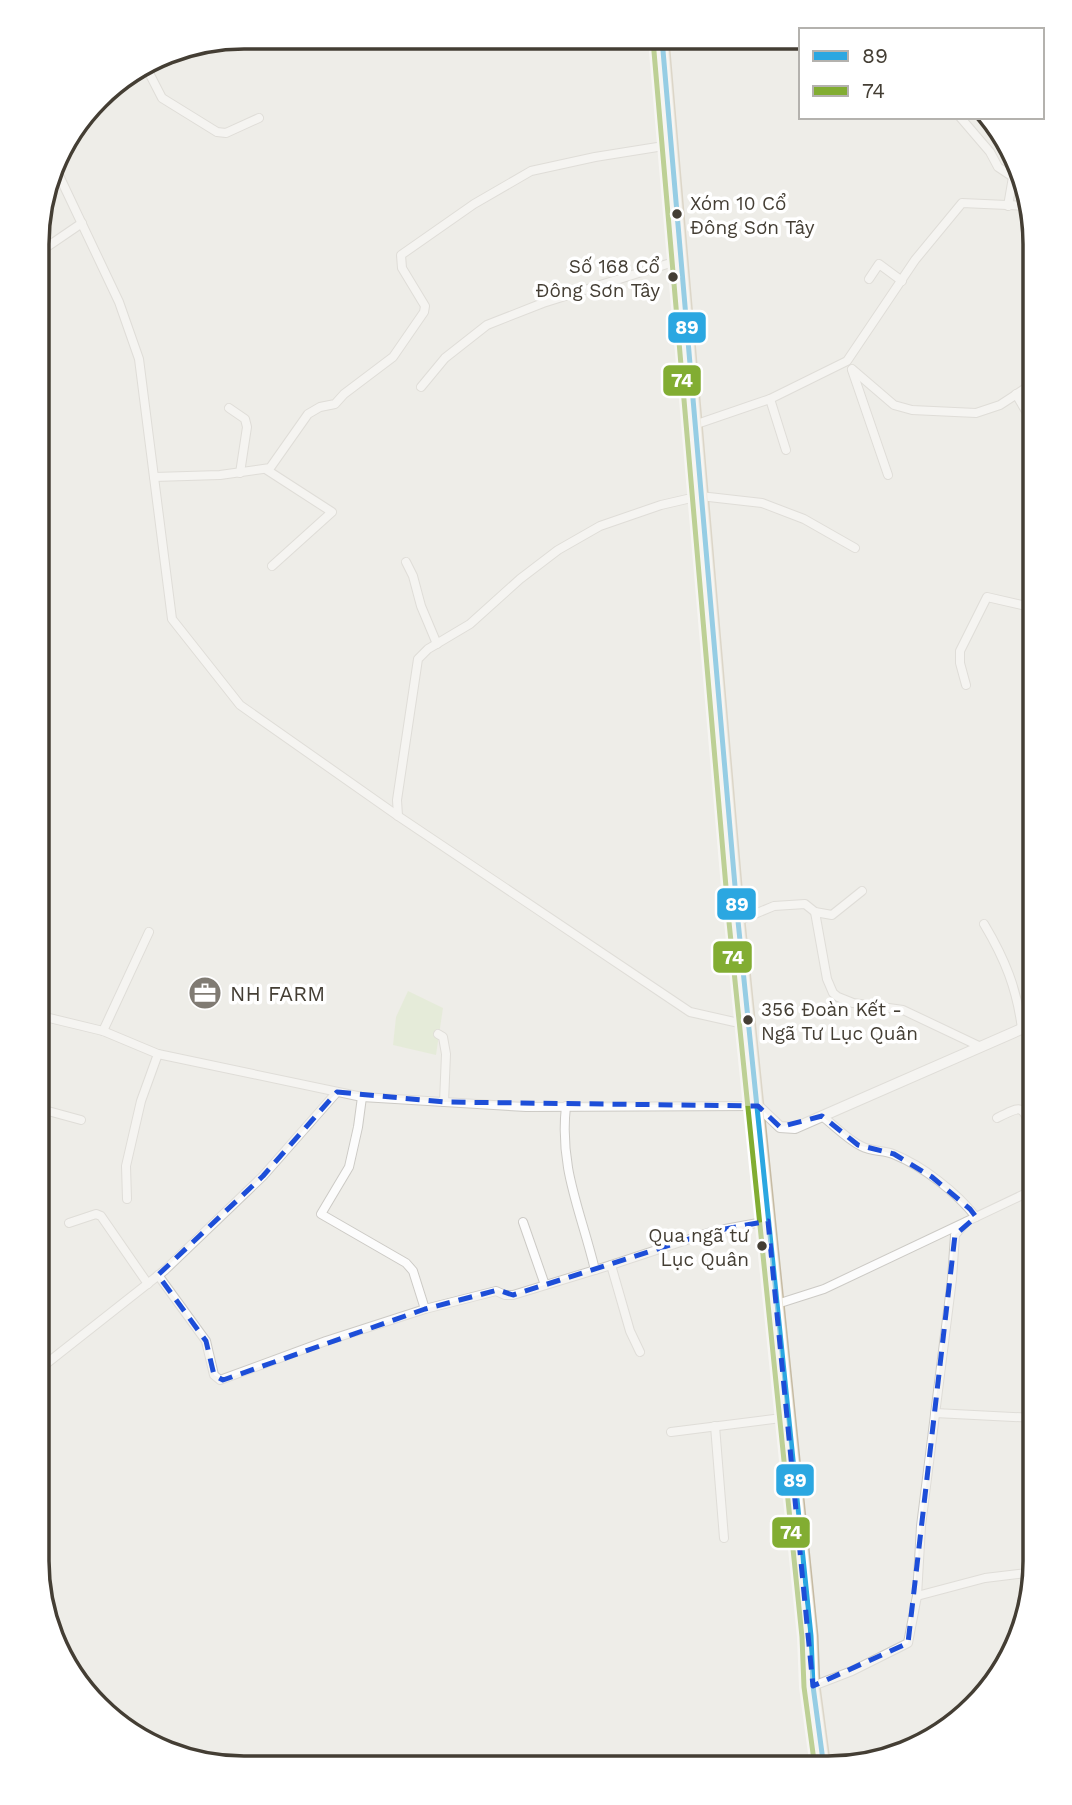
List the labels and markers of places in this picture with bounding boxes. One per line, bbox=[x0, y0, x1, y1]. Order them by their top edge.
place label: Xóm 10 Cổ Đông Sơn Tây bbox=[690, 192, 815, 239]
marker: Xóm 10 Cổ Đông Sơn Tây bbox=[670, 207, 684, 221]
place label: Số 168 Cổ Đông Sơn Tây bbox=[535, 255, 660, 302]
marker: Số 168 Cổ Đông Sơn Tây bbox=[666, 270, 680, 284]
office icon: NH FARM bbox=[186, 974, 224, 1012]
place label: NH FARM bbox=[230, 981, 325, 1006]
place label: 356 Đoàn Kết - Ngã Tư Lục Quân bbox=[761, 998, 918, 1045]
marker: 356 Đoàn Kết - Ngã Tư Lục Quân bbox=[741, 1013, 755, 1027]
place label: Qua ngã tư Lục Quân bbox=[648, 1224, 749, 1271]
marker: Qua ngã tư Lục Quân bbox=[755, 1239, 769, 1253]

